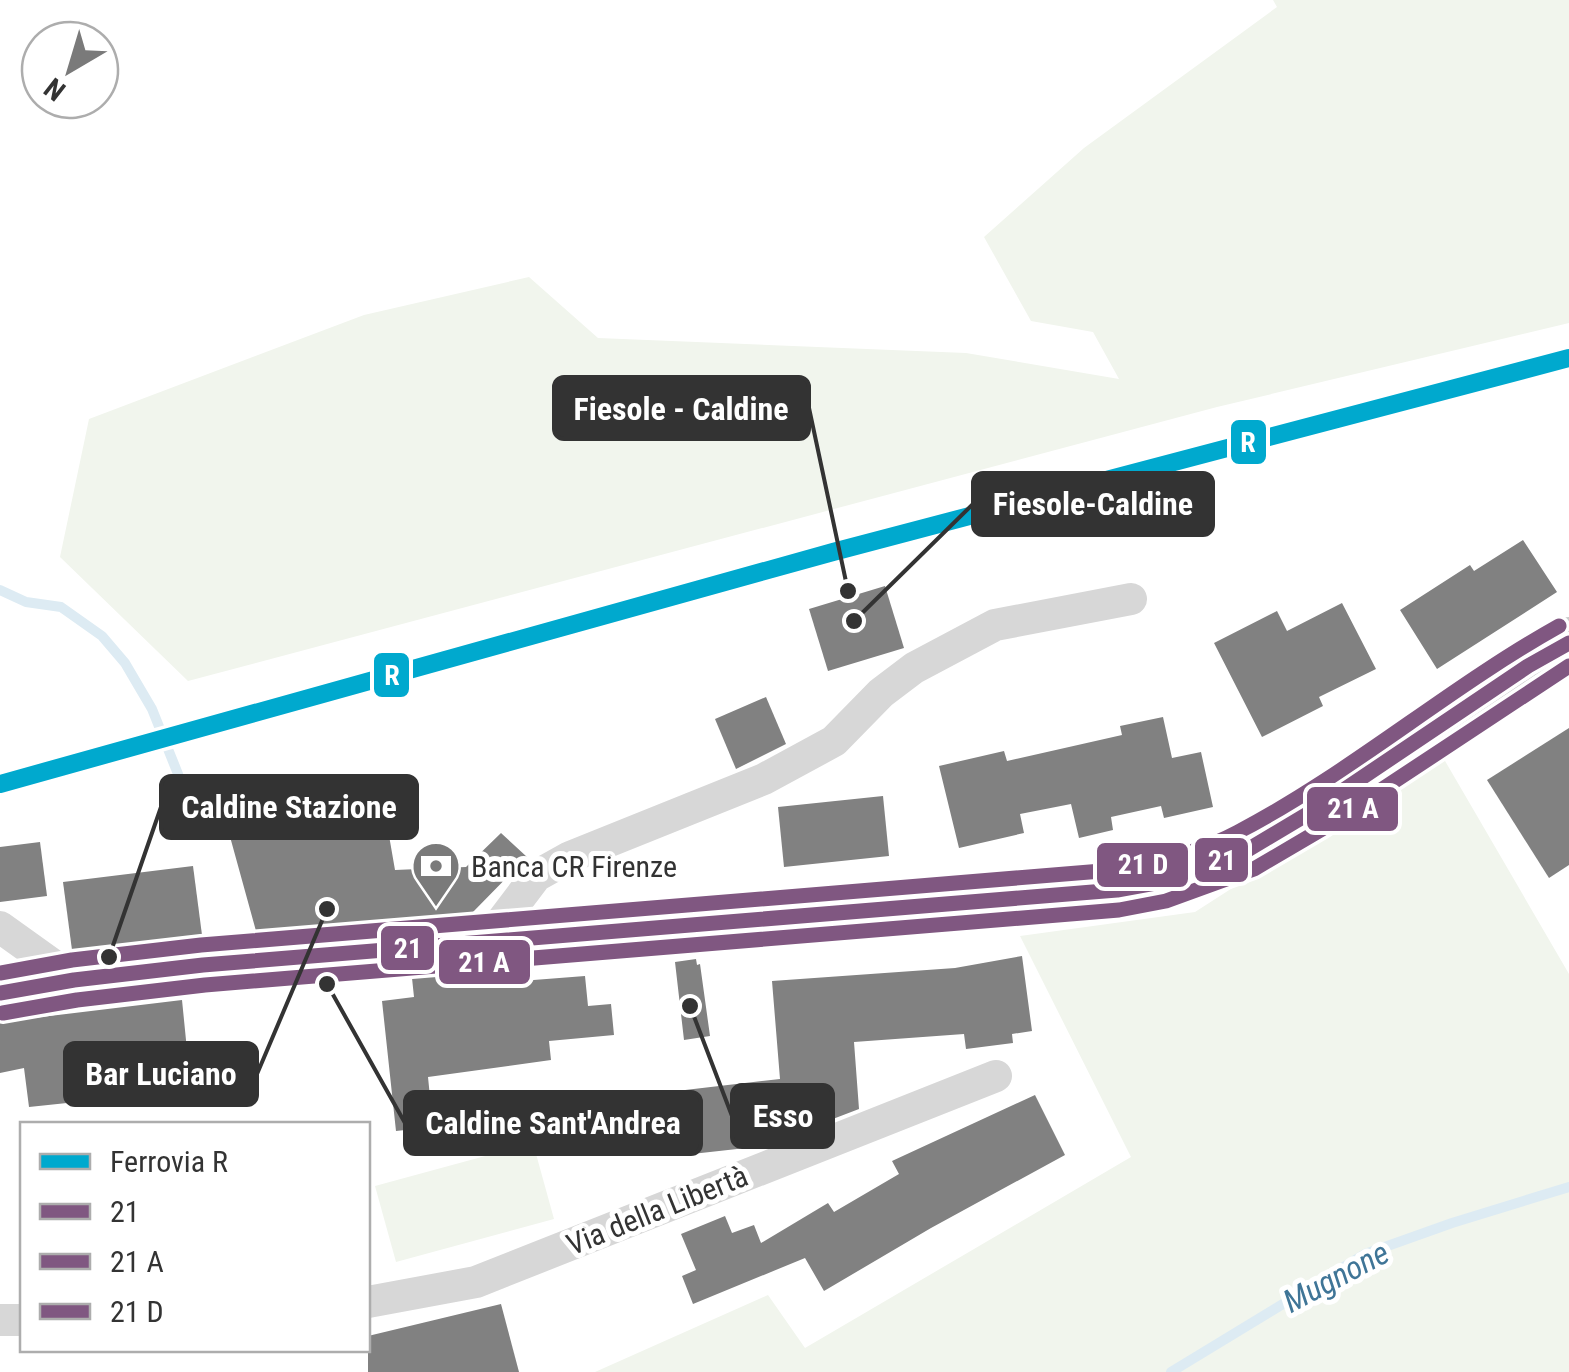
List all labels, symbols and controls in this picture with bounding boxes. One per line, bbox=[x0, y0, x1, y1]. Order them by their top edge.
north arrow bbox=[20, 20, 120, 120]
text: N bbox=[38, 71, 72, 108]
callout: Fiesole - Caldine bbox=[554, 377, 809, 439]
text: Fiesole - Caldine bbox=[573, 390, 789, 428]
line badge: R bbox=[1229, 418, 1268, 466]
text: R bbox=[1240, 426, 1256, 459]
callout: Fiesole-Caldine bbox=[973, 473, 1213, 535]
text: Fiesole-Caldine bbox=[993, 485, 1193, 523]
line badge: R bbox=[372, 651, 411, 699]
text: R bbox=[384, 659, 400, 692]
callout: Caldine Stazione bbox=[161, 776, 417, 838]
line badge: 21 A bbox=[1305, 785, 1400, 833]
text: Caldine Stazione bbox=[181, 788, 397, 826]
text: 21 A bbox=[1327, 792, 1379, 825]
line badge: 21 bbox=[1193, 836, 1250, 884]
bank icon: Banca CR Firenze bbox=[410, 840, 462, 908]
line badge: 21 D bbox=[1095, 841, 1190, 889]
text: 21 bbox=[1208, 844, 1236, 877]
text: 21 D bbox=[1118, 848, 1168, 881]
place label: Banca CR Firenze bbox=[471, 849, 677, 884]
line badge: 21 bbox=[379, 924, 436, 972]
text: 21 bbox=[394, 932, 422, 965]
line badge: 21 A bbox=[437, 938, 532, 986]
text: 21 A bbox=[458, 946, 510, 979]
callout: Bar Luciano bbox=[65, 1043, 257, 1105]
text: Bar Luciano bbox=[85, 1055, 237, 1093]
callout: Esso bbox=[732, 1085, 833, 1147]
callout: Caldine Sant'Andrea bbox=[405, 1092, 701, 1154]
text: Esso bbox=[753, 1097, 813, 1135]
text: Caldine Sant'Andrea bbox=[425, 1104, 681, 1142]
legend bbox=[20, 1122, 370, 1352]
text: Ferrovia R bbox=[110, 1144, 228, 1179]
street label: Via della Libertà bbox=[561, 1158, 753, 1262]
text: 21 bbox=[110, 1194, 140, 1229]
water label: Mugnone bbox=[1277, 1233, 1395, 1321]
text: 21 A bbox=[110, 1244, 164, 1279]
text: 21 D bbox=[110, 1294, 164, 1329]

